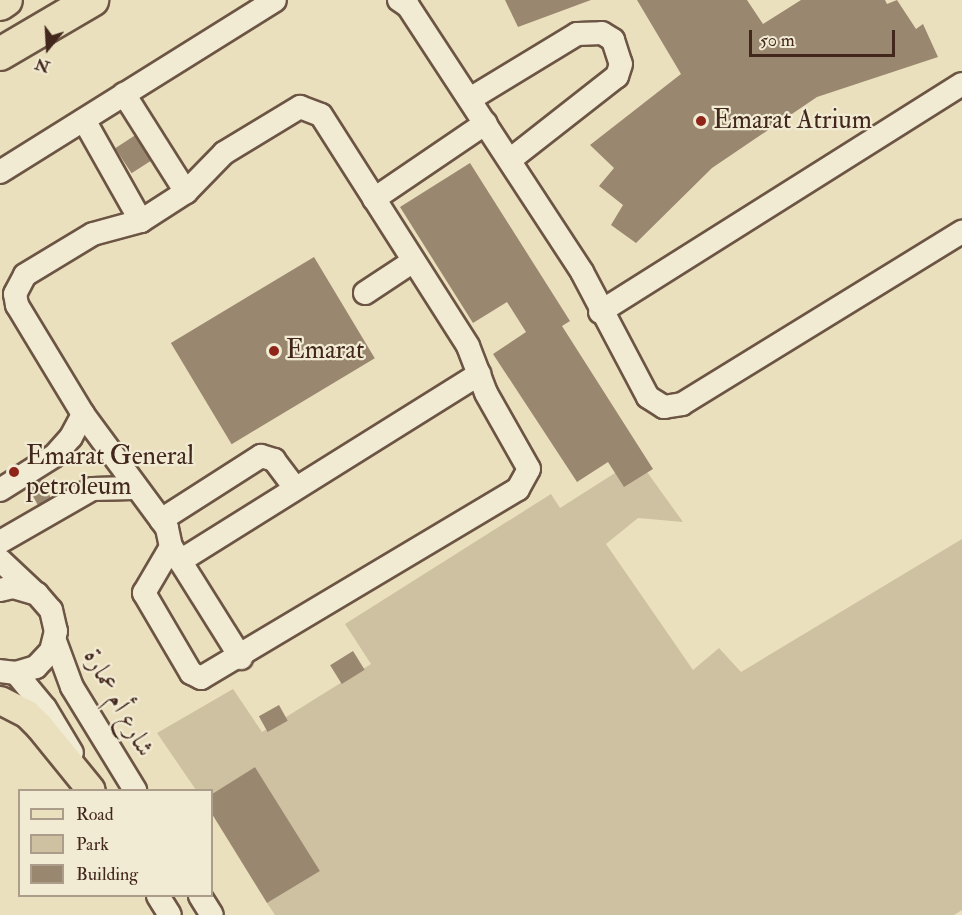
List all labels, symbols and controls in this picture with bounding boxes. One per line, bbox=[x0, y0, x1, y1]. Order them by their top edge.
north arrow bbox=[18, 18, 78, 78]
scale bar bbox=[752, 18, 898, 56]
text: 50 m bbox=[760, 29, 795, 52]
text: N bbox=[33, 53, 52, 77]
place label: Emarat Atrium bbox=[713, 105, 872, 137]
marker: Emarat Atrium bbox=[694, 114, 708, 128]
place label: Emarat bbox=[286, 335, 364, 367]
marker: Emarat bbox=[267, 344, 281, 358]
place label: Emarat General petroleum bbox=[26, 441, 194, 502]
marker: Emarat General petroleum bbox=[7, 465, 21, 479]
street label: شارع أم عمارة bbox=[76, 644, 160, 762]
legend bbox=[18, 789, 213, 897]
text: Road bbox=[76, 803, 114, 826]
text: Park bbox=[76, 833, 109, 856]
text: Building bbox=[76, 863, 138, 886]

